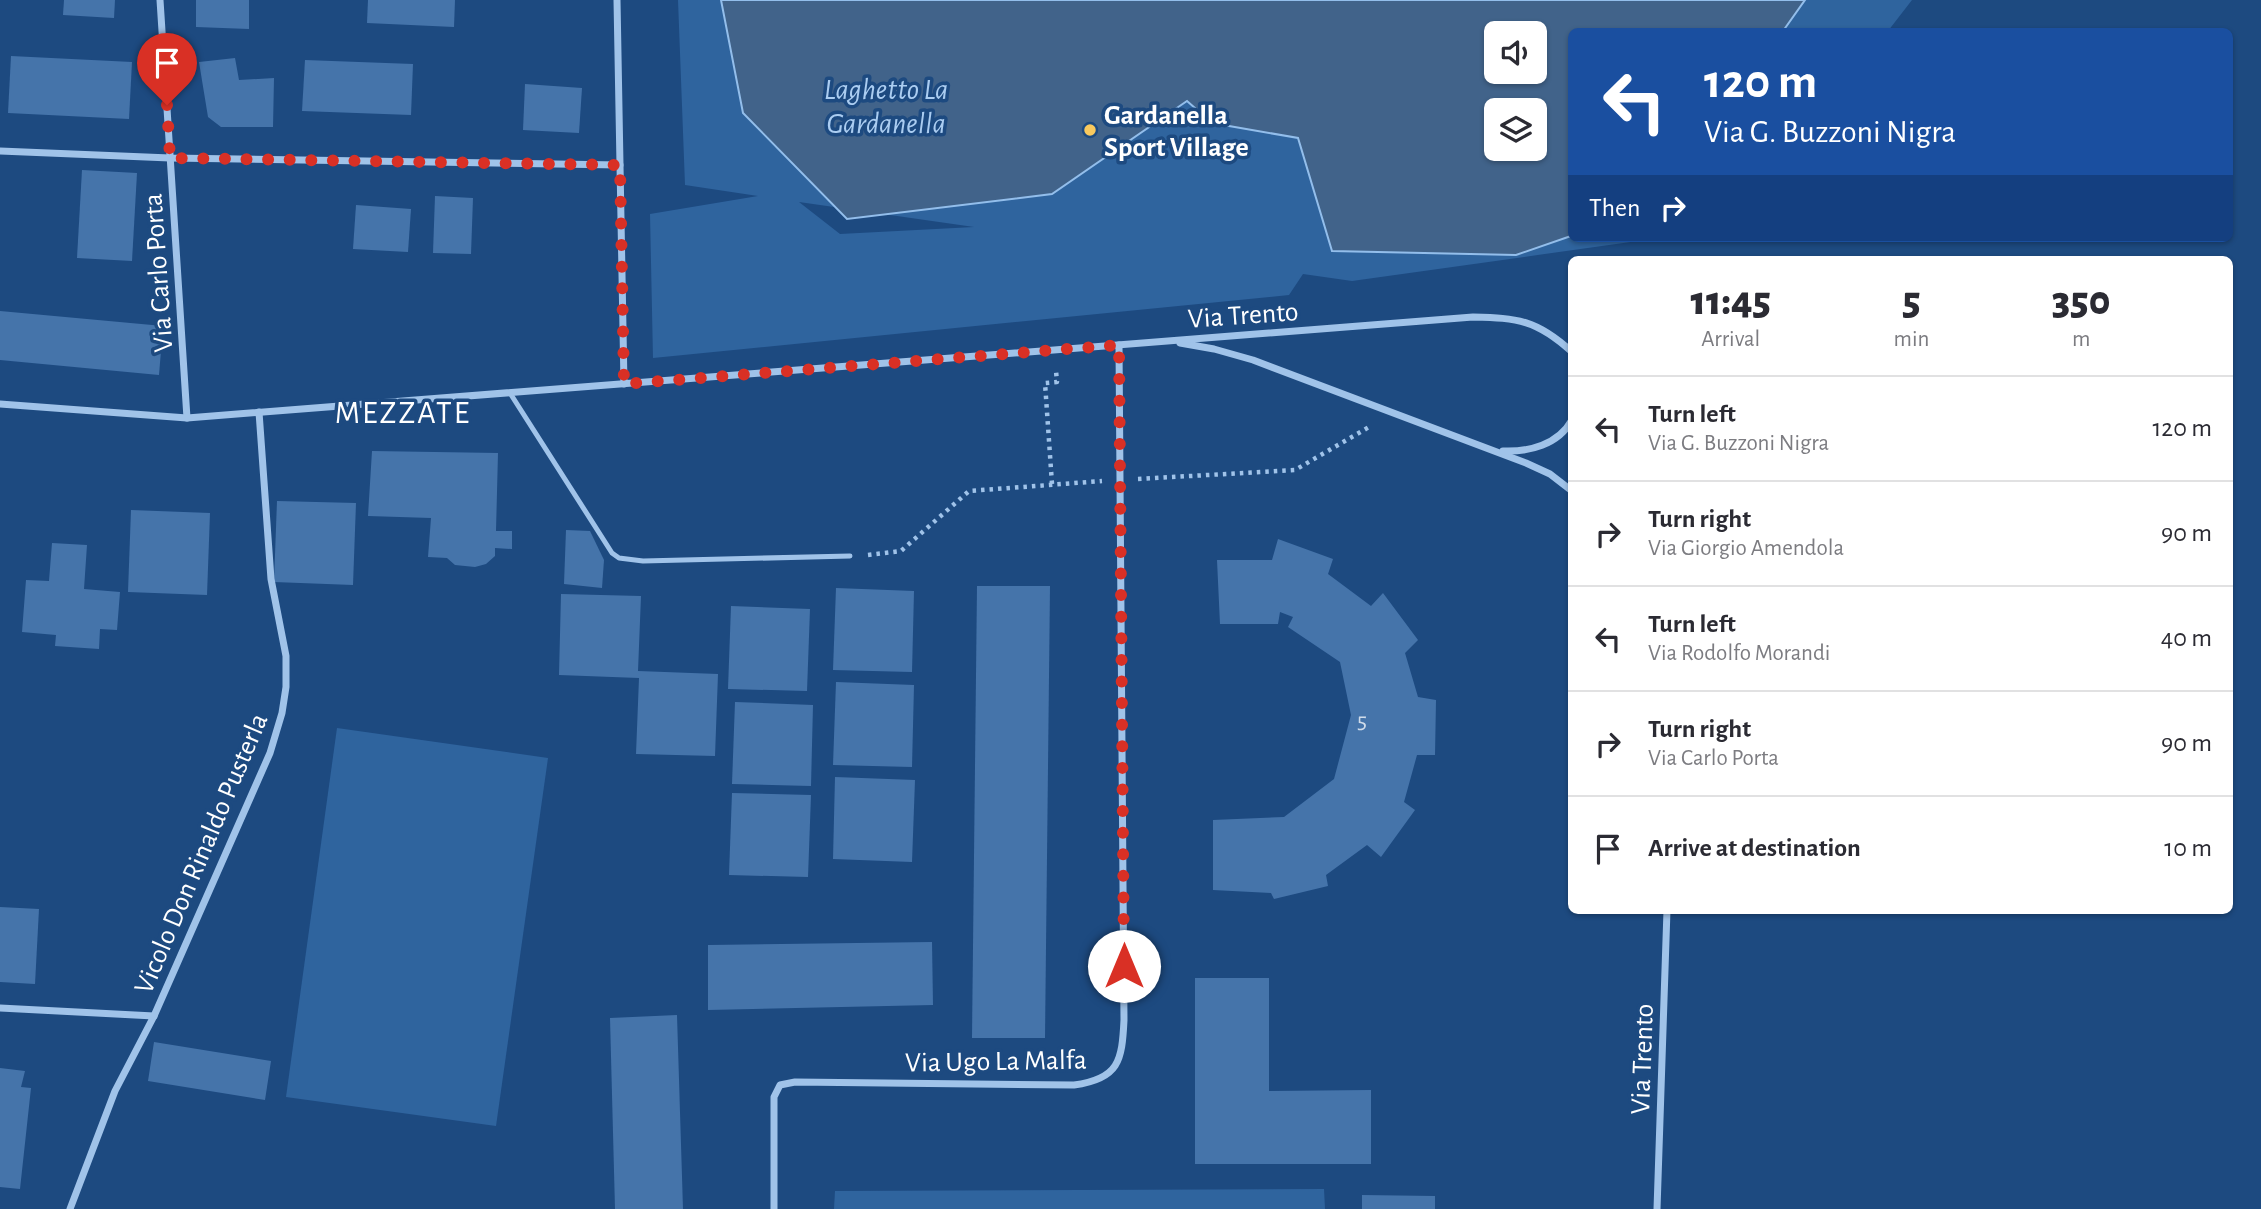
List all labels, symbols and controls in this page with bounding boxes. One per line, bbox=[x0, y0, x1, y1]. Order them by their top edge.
map controls bbox=[1484, 21, 1547, 161]
button: sound bbox=[1484, 21, 1547, 84]
pin bbox=[137, 33, 197, 105]
icon: arrive bbox=[148, 44, 186, 82]
icon: left bbox=[1589, 56, 1680, 147]
text: 120 m bbox=[1704, 58, 1817, 107]
water label: Laghetto La Gardanella bbox=[824, 75, 948, 139]
button: layers bbox=[1484, 98, 1547, 161]
place label: Gardanella Sport Village bbox=[1104, 102, 1249, 162]
text: Via G. Buzzoni Nigra bbox=[1704, 116, 1956, 148]
marker: Gardanella Sport Village bbox=[1082, 122, 1098, 138]
icon: right bbox=[1654, 189, 1692, 227]
street label: Via Carlo Porta bbox=[139, 192, 179, 353]
text: Then bbox=[1589, 195, 1640, 221]
text: 11:45 bbox=[1691, 280, 1771, 322]
text: 5 bbox=[1902, 280, 1921, 322]
text: 350 bbox=[2052, 280, 2110, 322]
street label: Via Trento bbox=[1187, 298, 1299, 334]
text: Arrival bbox=[1701, 328, 1760, 351]
text: min bbox=[1893, 328, 1929, 351]
text: m bbox=[2072, 328, 2090, 351]
district label: MEZZATE bbox=[335, 397, 471, 429]
text: Turn left bbox=[1648, 401, 1736, 427]
icon: left bbox=[1589, 410, 1627, 448]
text: 120 m bbox=[2152, 415, 2212, 441]
text: Via G. Buzzoni Nigra bbox=[1648, 432, 1829, 455]
text: Turn right bbox=[1648, 506, 1751, 532]
icon: right bbox=[1589, 515, 1627, 553]
text: 90 m bbox=[2161, 520, 2212, 546]
text: Via Giorgio Amendola bbox=[1648, 537, 1844, 560]
text: Turn left bbox=[1648, 611, 1736, 637]
icon: left bbox=[1589, 620, 1627, 658]
text: 40 m bbox=[2161, 625, 2212, 651]
text: Via Rodolfo Morandi bbox=[1648, 642, 1830, 665]
street label: Vicolo Don Rinaldo Pusterla bbox=[130, 709, 274, 998]
house number: 5 bbox=[1357, 709, 1367, 733]
text: Turn right bbox=[1648, 716, 1751, 742]
icon: right bbox=[1589, 725, 1627, 763]
text: 90 m bbox=[2161, 730, 2212, 756]
text: Via Carlo Porta bbox=[1648, 747, 1779, 770]
icon: arrive bbox=[1589, 830, 1627, 868]
text: Arrive at destination bbox=[1648, 835, 1861, 861]
text: 10 m bbox=[2164, 835, 2212, 861]
position arrow bbox=[1087, 929, 1161, 1003]
street label: Via Trento bbox=[1627, 1003, 1659, 1115]
street label: Via Ugo La Malfa bbox=[905, 1046, 1087, 1078]

